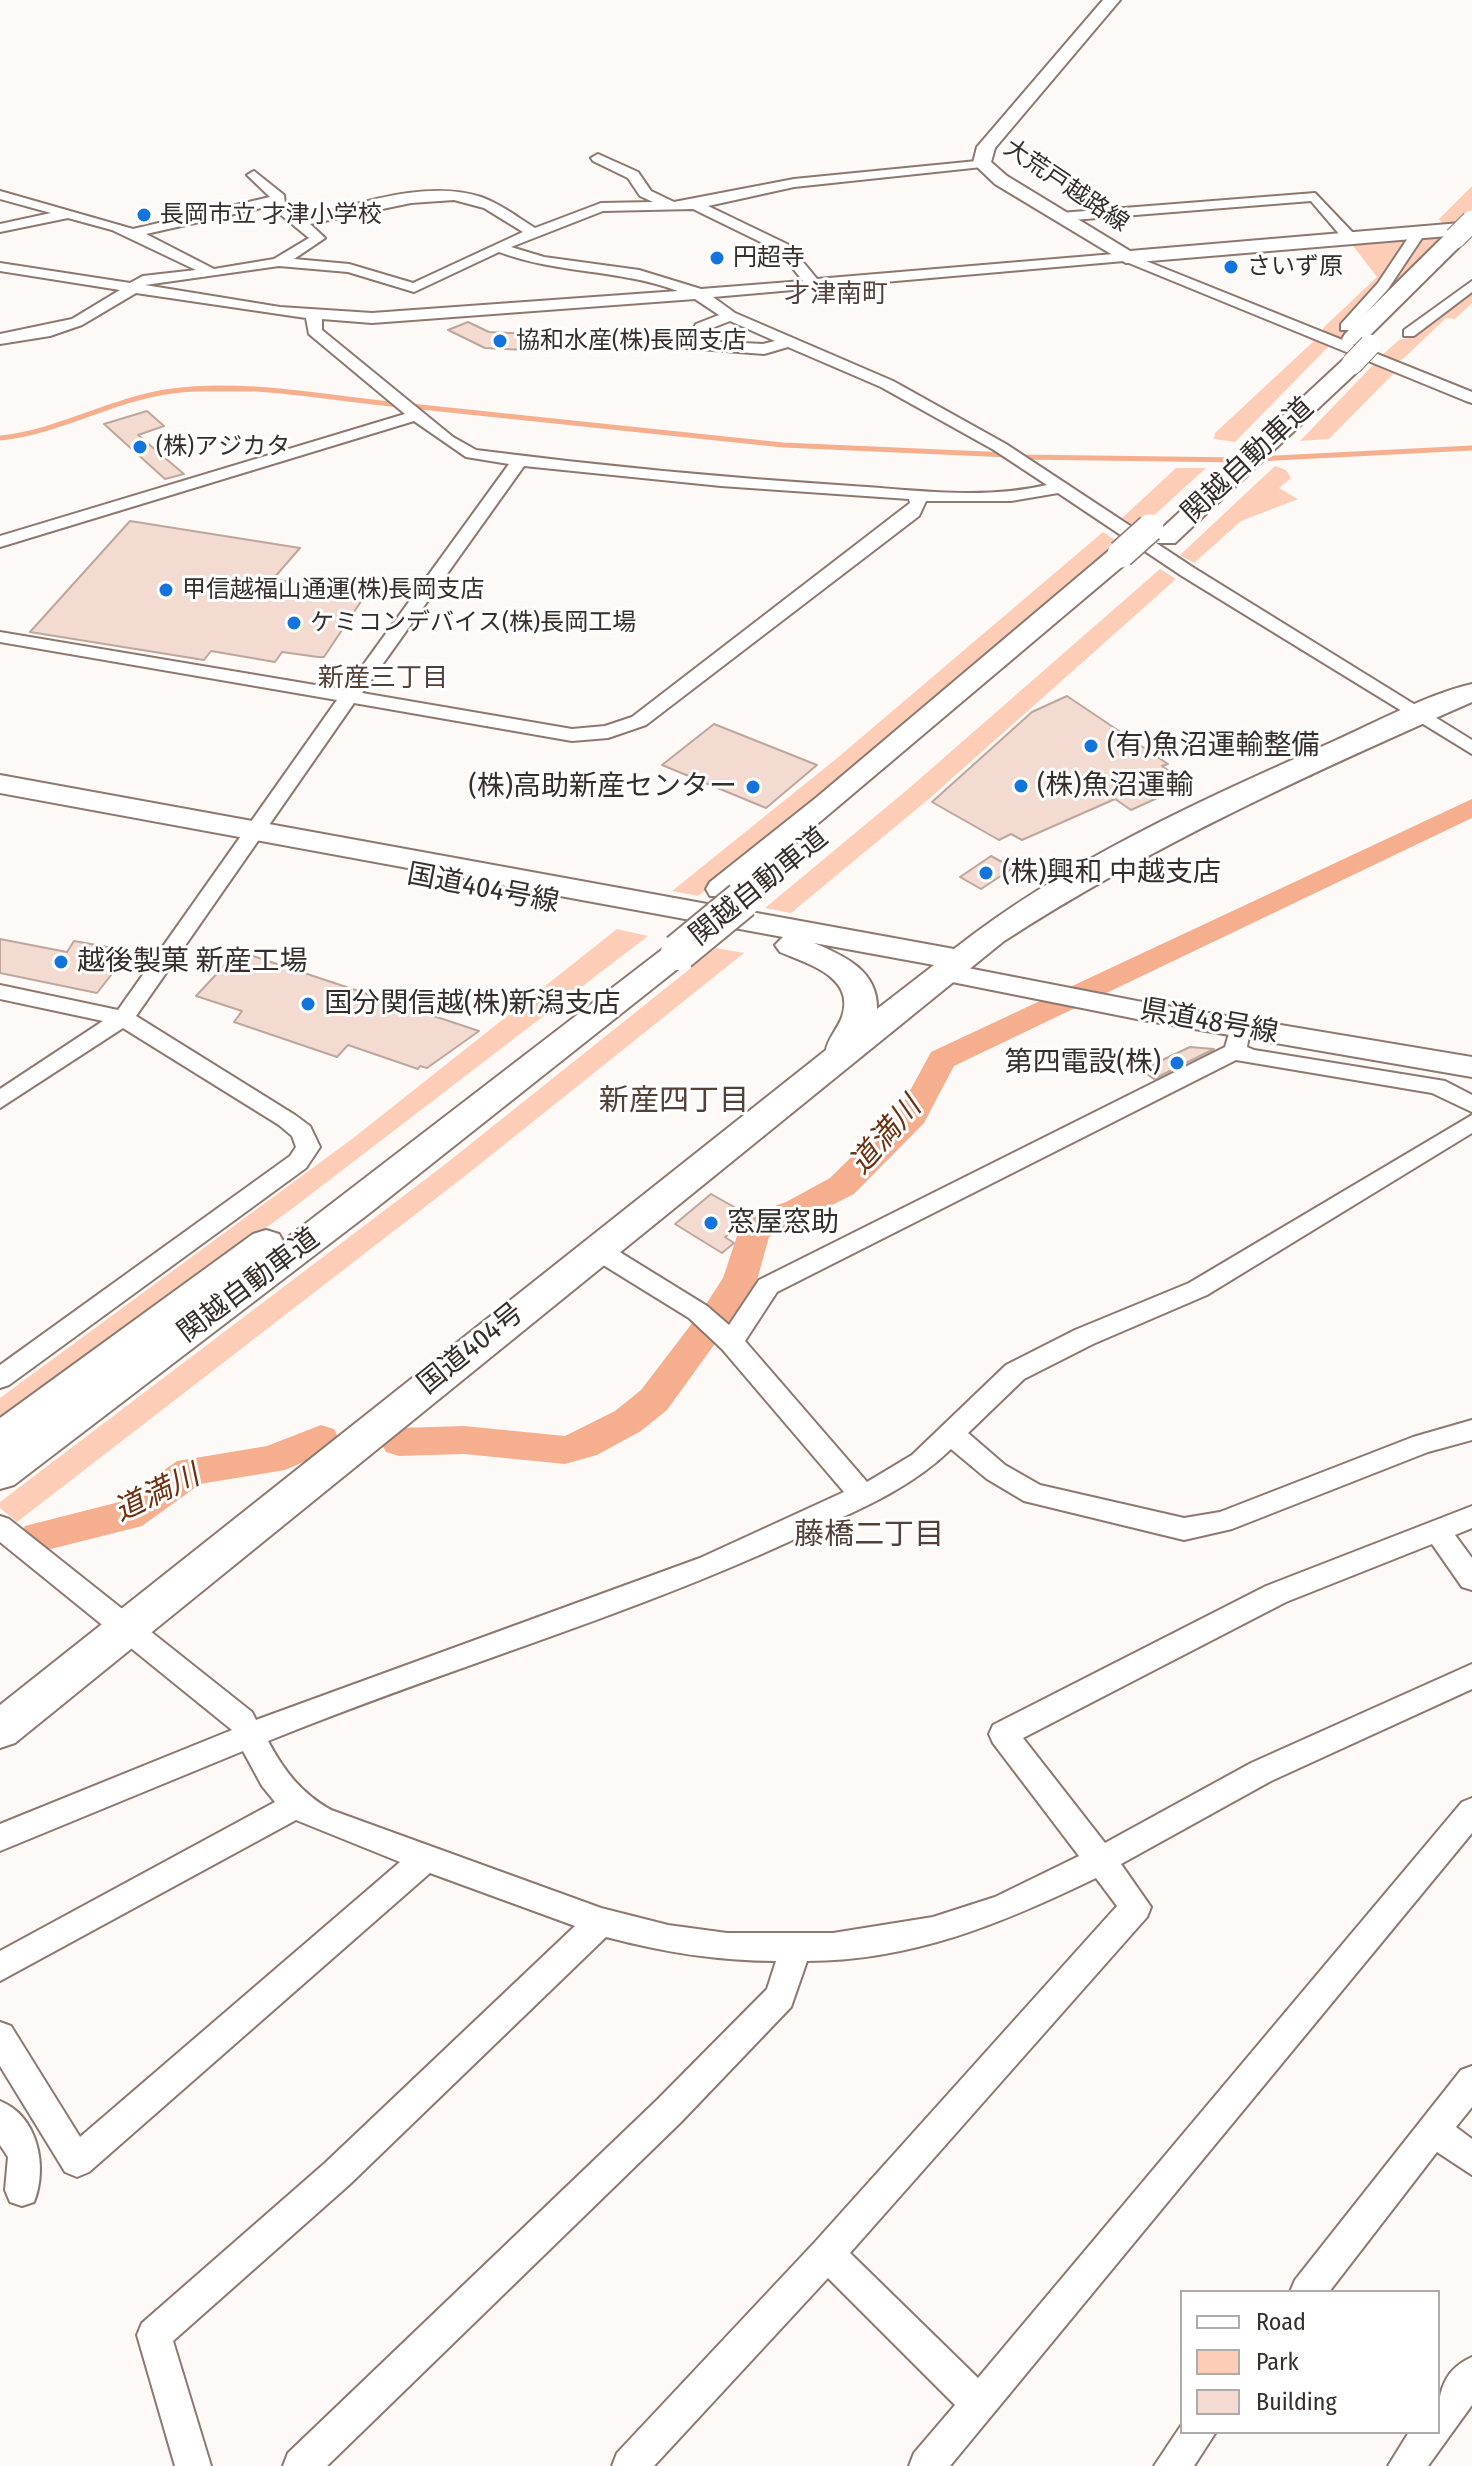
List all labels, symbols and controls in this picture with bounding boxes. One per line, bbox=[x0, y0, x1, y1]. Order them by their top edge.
street label: 大荒戸越路線 bbox=[998, 134, 1134, 238]
place label: 長岡市立 才津小学校 bbox=[160, 201, 382, 229]
marker: 長岡市立 才津小学校 bbox=[135, 206, 153, 224]
place label: 円超寺 bbox=[733, 244, 805, 272]
marker: 円超寺 bbox=[708, 249, 726, 267]
place label: さいず原 bbox=[1247, 253, 1343, 281]
marker: さいず原 bbox=[1222, 258, 1240, 276]
district label: 才津南町 bbox=[784, 279, 888, 311]
place label: 協和水産(株)長岡支店 bbox=[516, 327, 746, 355]
marker: 協和水産(株)長岡支店 bbox=[491, 332, 509, 350]
street label: 関越自動車道 bbox=[1175, 391, 1321, 531]
place label: (株)アジカタ bbox=[156, 433, 290, 461]
marker: (株)アジカタ bbox=[131, 438, 149, 456]
place label: 甲信越福山通運(株)長岡支店 bbox=[182, 576, 484, 604]
marker: 甲信越福山通運(株)長岡支店 bbox=[157, 581, 175, 599]
place label: ケミコンデバイス(株)長岡工場 bbox=[310, 609, 636, 637]
marker: ケミコンデバイス(株)長岡工場 bbox=[285, 614, 303, 632]
district label: 新産三丁目 bbox=[318, 663, 448, 695]
place label: (有)魚沼運輸整備 bbox=[1107, 729, 1320, 763]
marker: (有)魚沼運輸整備 bbox=[1082, 737, 1100, 755]
place label: (株)魚沼運輸 bbox=[1037, 769, 1194, 803]
place label: (株)高助新産センター bbox=[468, 770, 737, 804]
marker: (株)魚沼運輸 bbox=[1012, 777, 1030, 795]
marker: (株)高助新産センター bbox=[744, 778, 762, 796]
street label: 関越自動車道 bbox=[683, 821, 835, 953]
place label: (株)興和 中越支店 bbox=[1002, 856, 1221, 890]
street label: 国道404号線 bbox=[404, 858, 562, 920]
marker: (株)興和 中越支店 bbox=[977, 864, 995, 882]
place label: 越後製菓 新産工場 bbox=[77, 945, 308, 979]
marker: 越後製菓 新産工場 bbox=[52, 953, 70, 971]
place label: 国分関信越(株)新潟支店 bbox=[324, 987, 621, 1021]
street label: 県道48号線 bbox=[1137, 993, 1281, 1051]
marker: 国分関信越(株)新潟支店 bbox=[299, 995, 317, 1013]
place label: 第四電設(株) bbox=[1004, 1046, 1161, 1080]
marker: 第四電設(株) bbox=[1168, 1054, 1186, 1072]
district label: 新産四丁目 bbox=[599, 1084, 749, 1120]
water label: 道満川 bbox=[843, 1090, 929, 1182]
place label: 窓屋窓助 bbox=[727, 1206, 839, 1240]
marker: 窓屋窓助 bbox=[702, 1214, 720, 1232]
street label: 関越自動車道 bbox=[172, 1222, 326, 1350]
street label: 国道404号 bbox=[412, 1296, 530, 1402]
water label: 道満川 bbox=[109, 1458, 205, 1530]
district label: 藤橋二丁目 bbox=[794, 1518, 944, 1554]
legend bbox=[1180, 2290, 1440, 2434]
text: Road bbox=[1256, 2308, 1306, 2336]
text: Park bbox=[1256, 2348, 1299, 2376]
text: Building bbox=[1256, 2388, 1337, 2416]

